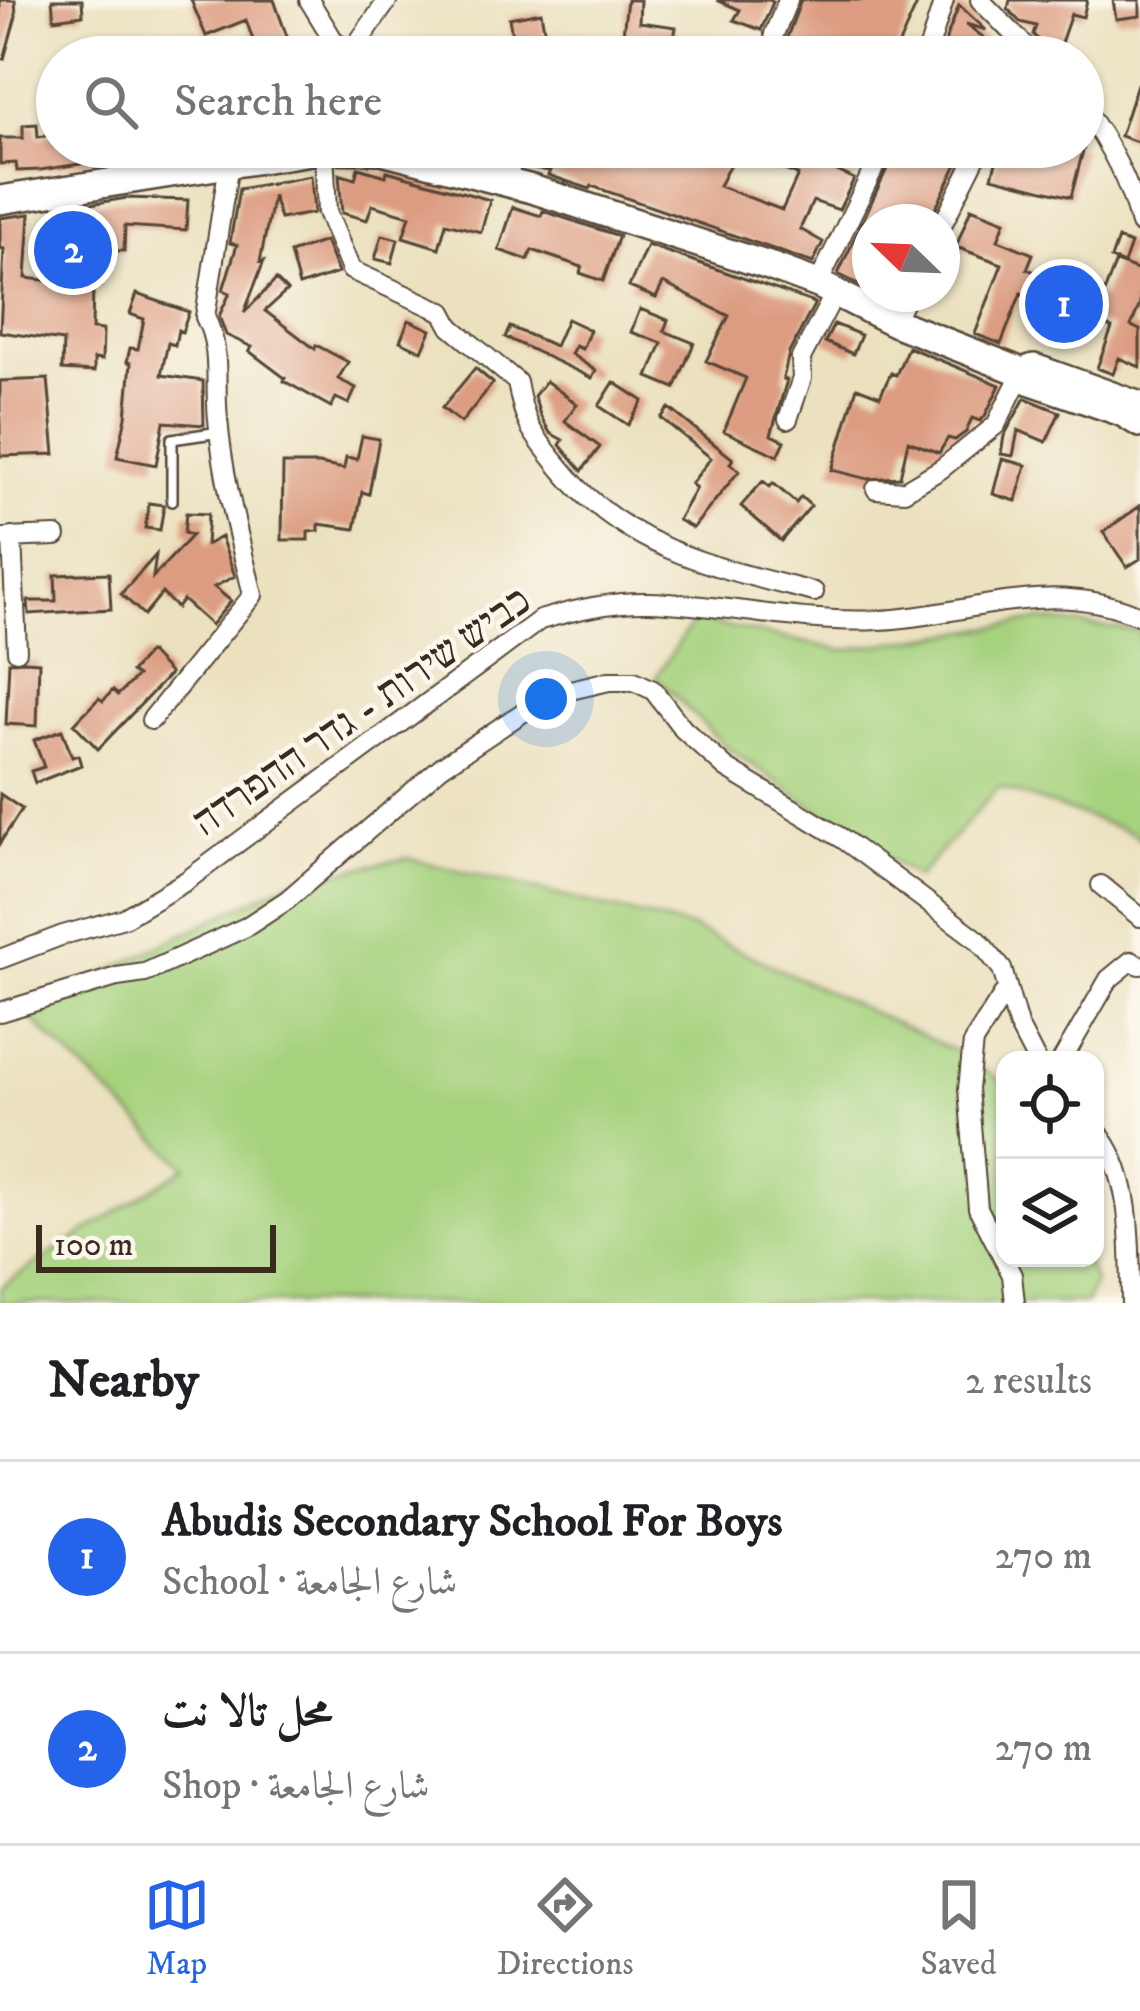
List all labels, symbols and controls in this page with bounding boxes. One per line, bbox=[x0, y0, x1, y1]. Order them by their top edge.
search box bbox=[36, 36, 1104, 168]
icon: search bbox=[78, 69, 144, 135]
text: Search here bbox=[174, 74, 382, 130]
north arrow bbox=[852, 204, 960, 312]
pin: 2 bbox=[34, 205, 112, 295]
pin: 1 bbox=[1025, 259, 1103, 349]
street label: כביש שירות - גדר ההפרדה bbox=[183, 575, 541, 849]
your location bbox=[516, 669, 576, 729]
map controls bbox=[996, 1051, 1104, 1267]
button: locate bbox=[996, 1051, 1104, 1159]
button: layers bbox=[996, 1159, 1104, 1267]
scale bar bbox=[36, 1219, 276, 1272]
text: 100 m bbox=[54, 1225, 133, 1266]
text: Nearby bbox=[48, 1349, 199, 1413]
text: 2 results bbox=[965, 1357, 1092, 1406]
text: Abudis Secondary School For Boys bbox=[162, 1494, 783, 1550]
text: 1 bbox=[80, 1532, 94, 1581]
text: 270 m bbox=[995, 1532, 1092, 1581]
text: School · شارع الجامعة bbox=[162, 1558, 457, 1607]
text: محل تالا نت bbox=[162, 1684, 332, 1740]
text: 2 bbox=[77, 1724, 97, 1773]
text: 270 m bbox=[995, 1724, 1092, 1773]
text: Shop · شارع الجامعة bbox=[162, 1762, 430, 1811]
tab: Map bbox=[144, 1872, 210, 1985]
tab: Directions bbox=[497, 1872, 633, 1985]
tab: Saved bbox=[921, 1872, 996, 1985]

